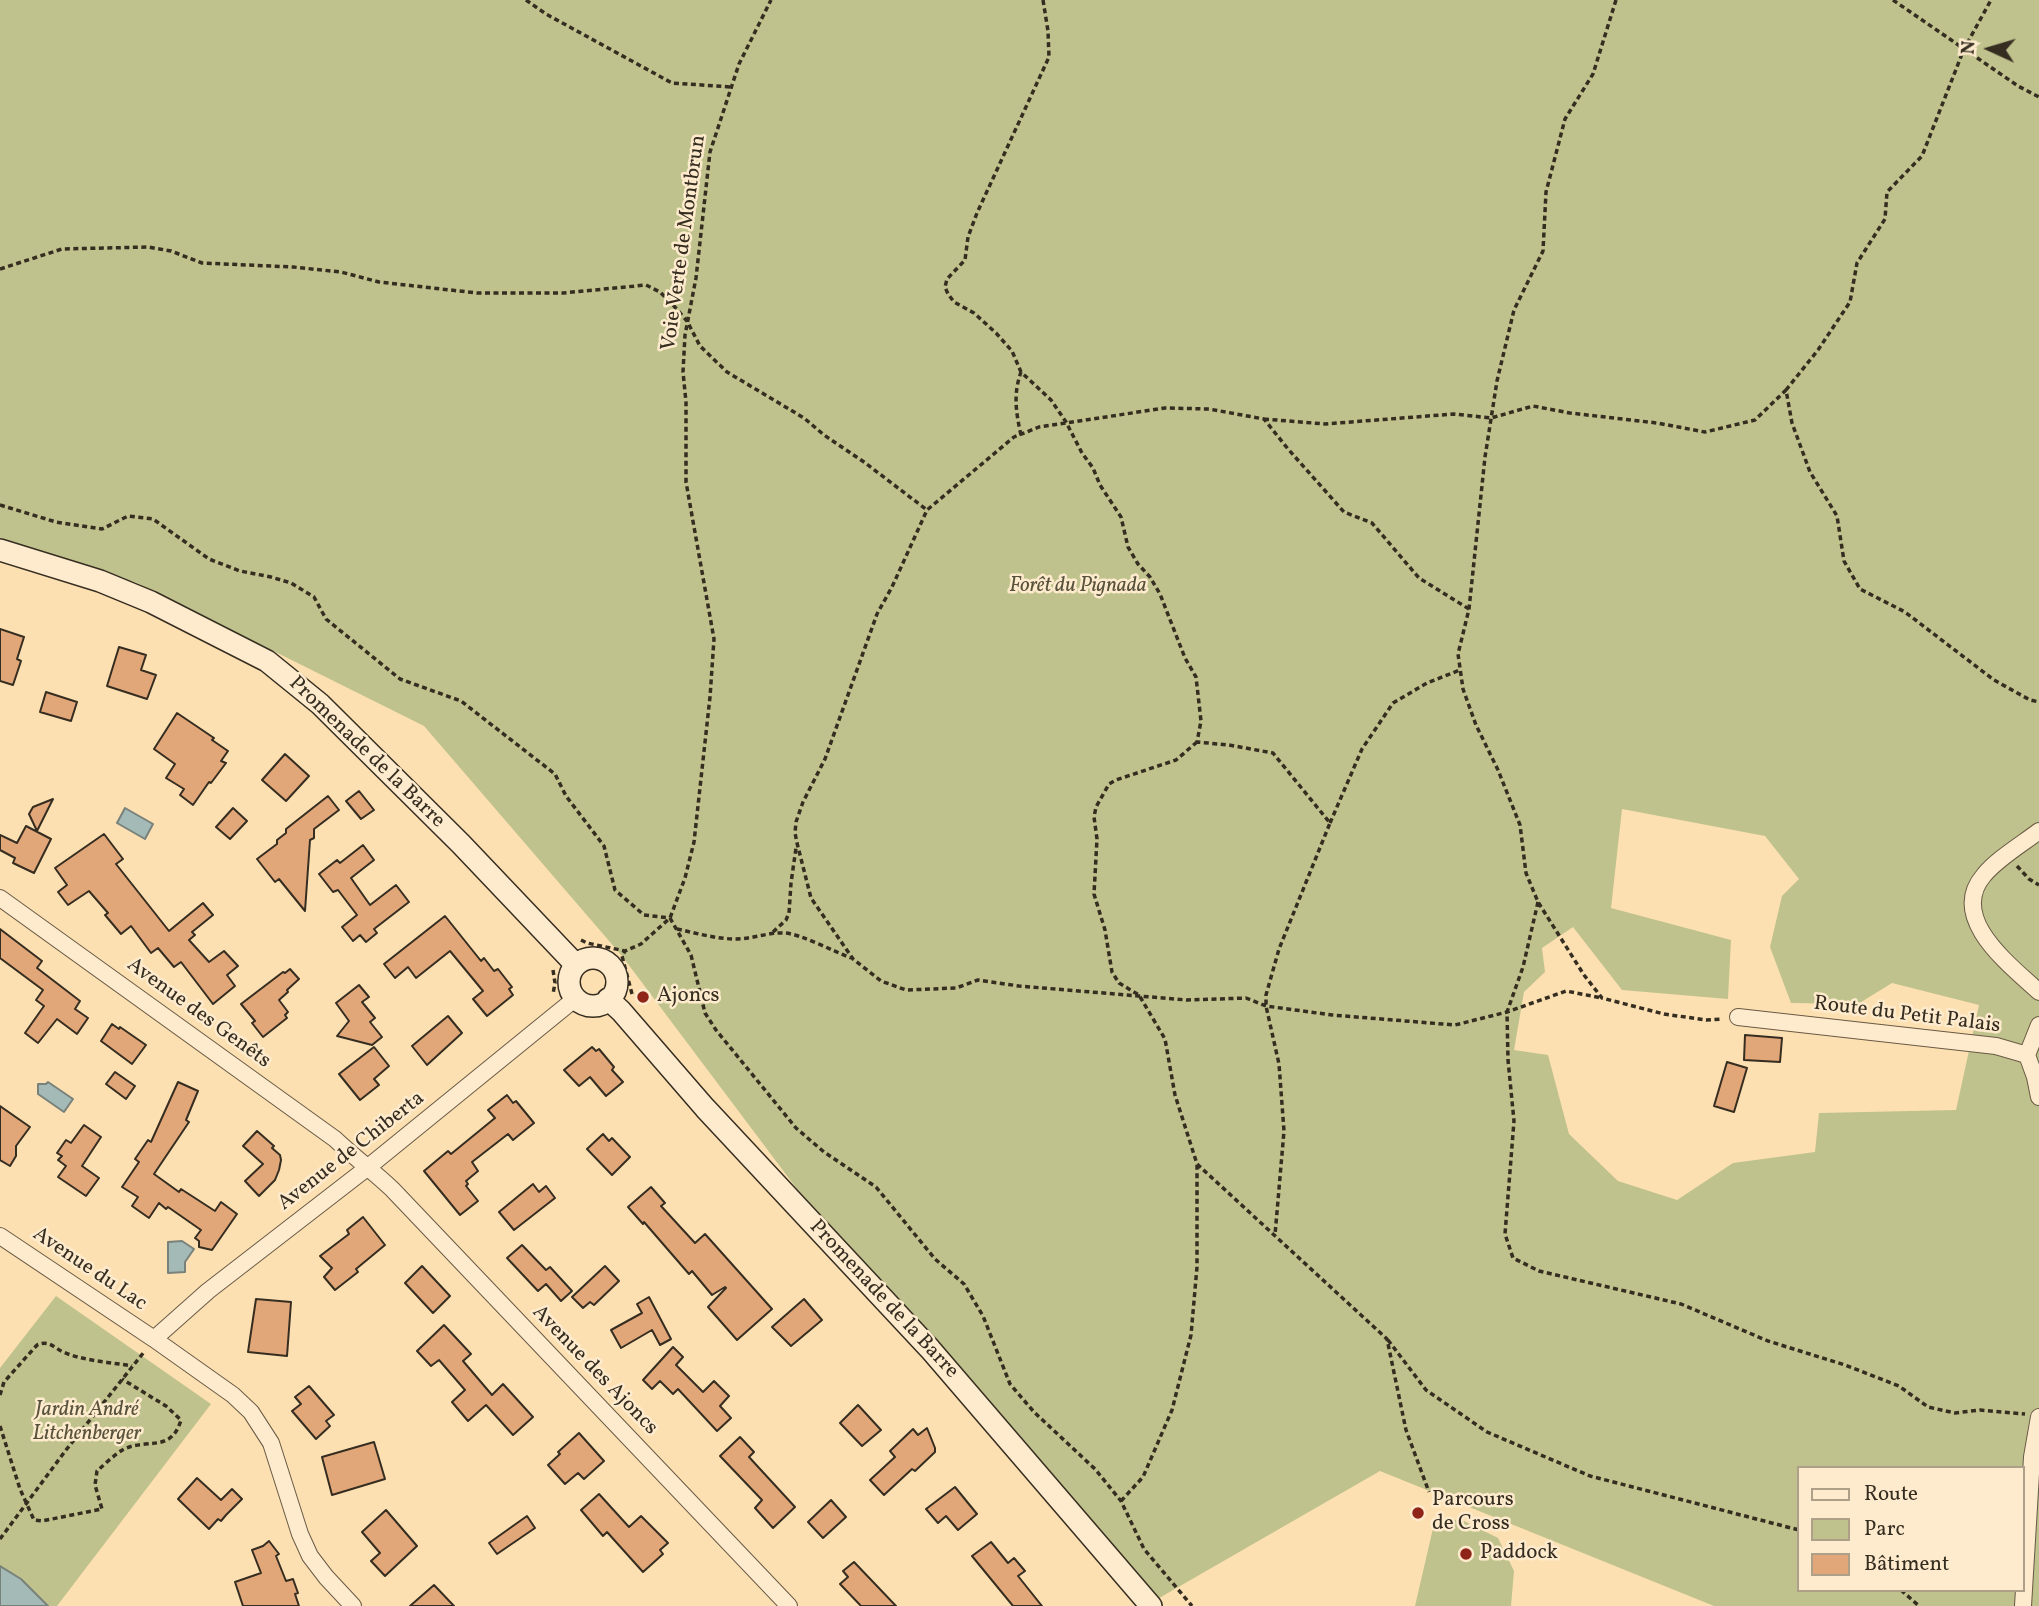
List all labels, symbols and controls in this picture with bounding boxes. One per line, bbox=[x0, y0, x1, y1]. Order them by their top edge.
north arrow bbox=[1955, 14, 2025, 84]
text: N bbox=[1956, 40, 1983, 55]
street label: Voie Verte de Montbrun bbox=[657, 134, 713, 352]
park label: Forêt du Pignada bbox=[1009, 574, 1147, 600]
street label: Promenade de la Barre bbox=[283, 672, 449, 834]
street label: Avenue des Genêts bbox=[121, 953, 275, 1075]
place label: Ajoncs bbox=[657, 984, 720, 1010]
marker: Ajoncs bbox=[635, 989, 651, 1005]
street label: Route du Petit Palais bbox=[1812, 992, 2002, 1040]
street label: Avenue de Chiberta bbox=[274, 1087, 430, 1217]
street label: Promenade de la Barre bbox=[803, 1215, 963, 1385]
street label: Avenue du Lac bbox=[27, 1223, 151, 1317]
street label: Avenue des Ajoncs bbox=[526, 1301, 662, 1441]
park label: Jardin André Litchenberger bbox=[33, 1398, 141, 1448]
legend bbox=[1798, 1466, 2025, 1592]
text: Route bbox=[1864, 1480, 1918, 1509]
place label: Parcours de Cross bbox=[1432, 1488, 1514, 1538]
marker: Parcours de Cross bbox=[1410, 1505, 1426, 1521]
text: Parc bbox=[1864, 1515, 1905, 1544]
place label: Paddock bbox=[1480, 1541, 1558, 1567]
marker: Paddock bbox=[1458, 1546, 1474, 1562]
text: Bâtiment bbox=[1864, 1550, 1949, 1579]

